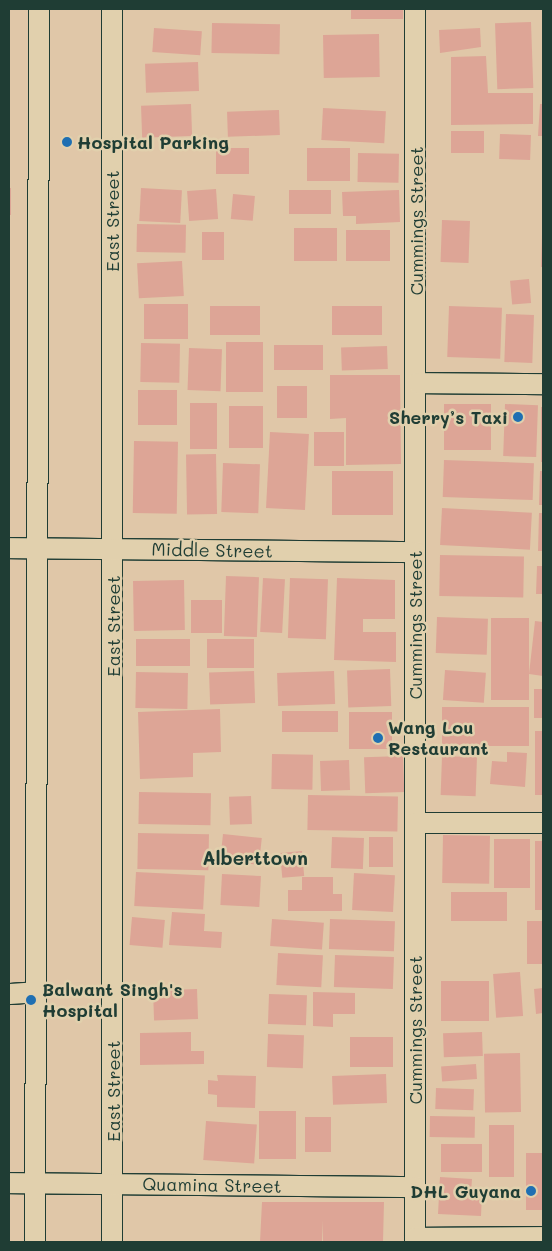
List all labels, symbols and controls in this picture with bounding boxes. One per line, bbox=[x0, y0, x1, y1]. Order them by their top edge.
place label: Hospital Parking bbox=[77, 131, 229, 153]
marker: Hospital Parking bbox=[61, 136, 73, 148]
street label: Cummings Street bbox=[405, 146, 427, 296]
street label: East Street bbox=[101, 170, 123, 272]
place label: Sherry’s Taxi bbox=[389, 406, 508, 428]
marker: Sherry’s Taxi bbox=[512, 411, 524, 423]
street label: Middle Street bbox=[151, 538, 273, 562]
street label: Cummings Street bbox=[404, 550, 426, 700]
street label: East Street bbox=[102, 575, 124, 677]
place label: Wang Lou Restaurant bbox=[388, 717, 488, 760]
marker: Wang Lou Restaurant bbox=[372, 732, 384, 744]
district label: Alberttown bbox=[202, 847, 308, 869]
street label: Cummings Street bbox=[404, 955, 426, 1105]
place label: Balwant Singh's Hospital bbox=[42, 979, 183, 1022]
marker: Balwant Singh's Hospital bbox=[24, 993, 38, 1007]
street label: East Street bbox=[102, 1040, 124, 1142]
street label: Quamina Street bbox=[142, 1173, 282, 1197]
place label: DHL Guyana bbox=[410, 1180, 521, 1202]
marker: DHL Guyana bbox=[525, 1185, 537, 1197]

